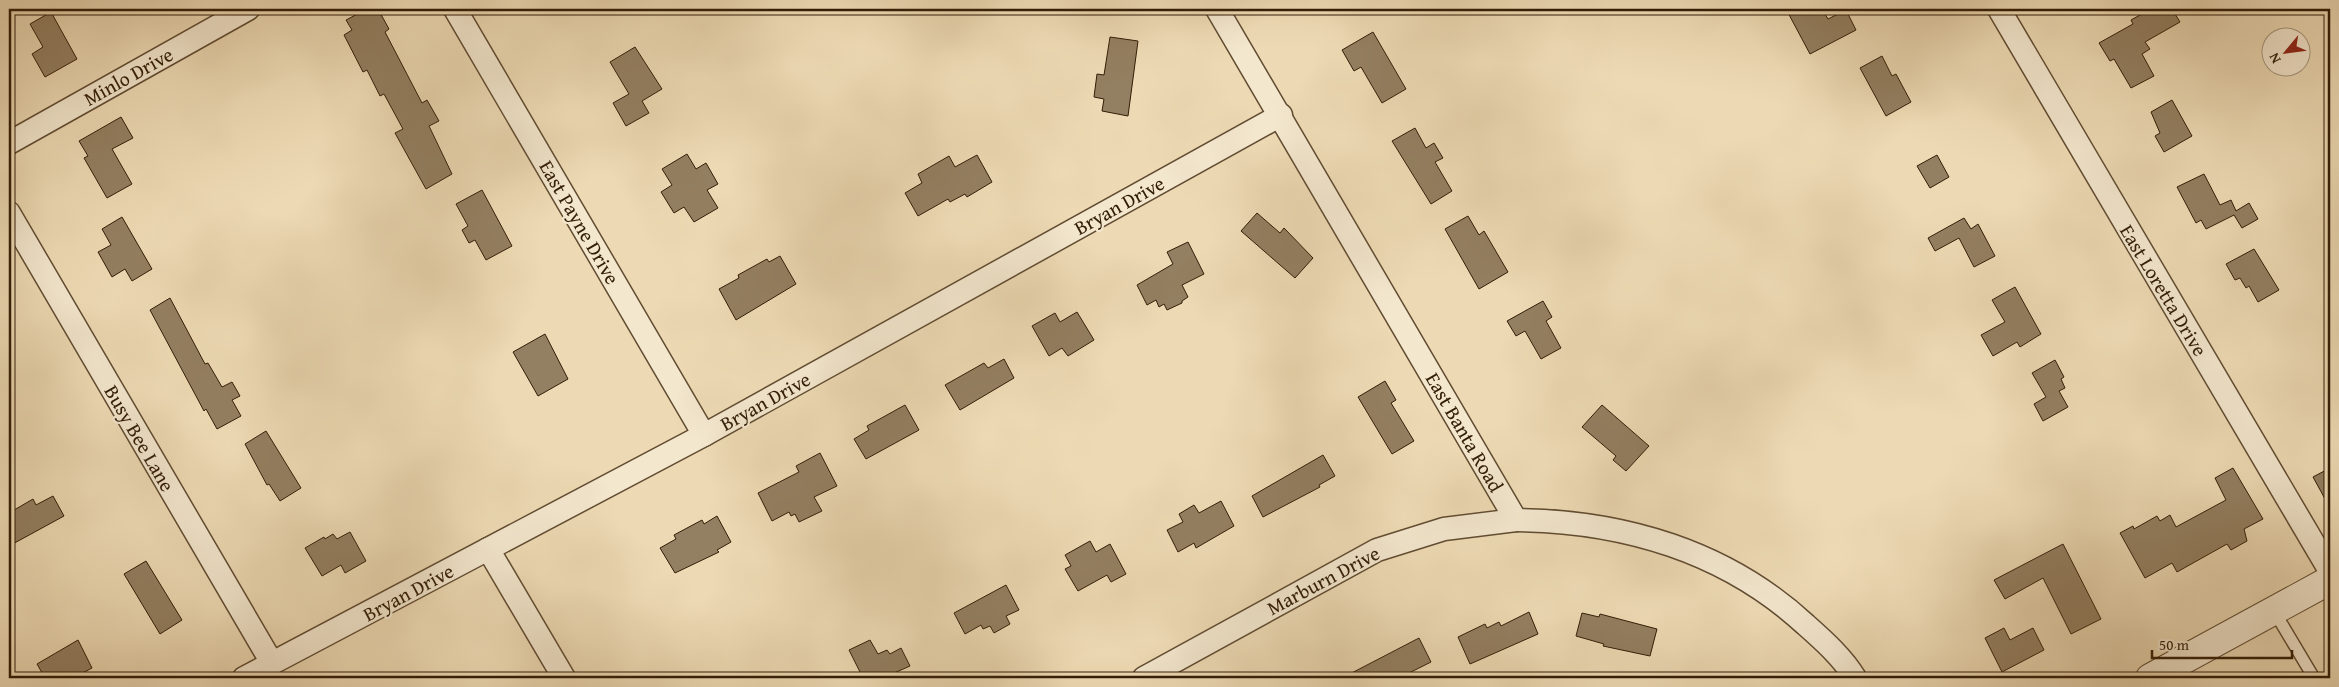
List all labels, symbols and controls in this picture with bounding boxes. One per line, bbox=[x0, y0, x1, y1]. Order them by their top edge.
north arrow bbox=[2262, 28, 2312, 78]
street label: Minlo Drive bbox=[78, 39, 178, 113]
text: N bbox=[2263, 49, 2286, 67]
street label: East Payne Drive bbox=[533, 155, 627, 289]
street label: Bryan Drive bbox=[1069, 168, 1169, 242]
street label: East Loretta Drive bbox=[2113, 219, 2215, 361]
street label: Bryan Drive bbox=[715, 364, 815, 438]
street label: East Banta Road bbox=[1419, 367, 1511, 497]
street label: Busy Bee Lane bbox=[98, 379, 182, 497]
street label: Marburn Drive bbox=[1261, 538, 1385, 622]
street label: Bryan Drive bbox=[357, 556, 459, 628]
scale bar bbox=[2152, 627, 2292, 659]
text: 50 m bbox=[2159, 634, 2190, 655]

